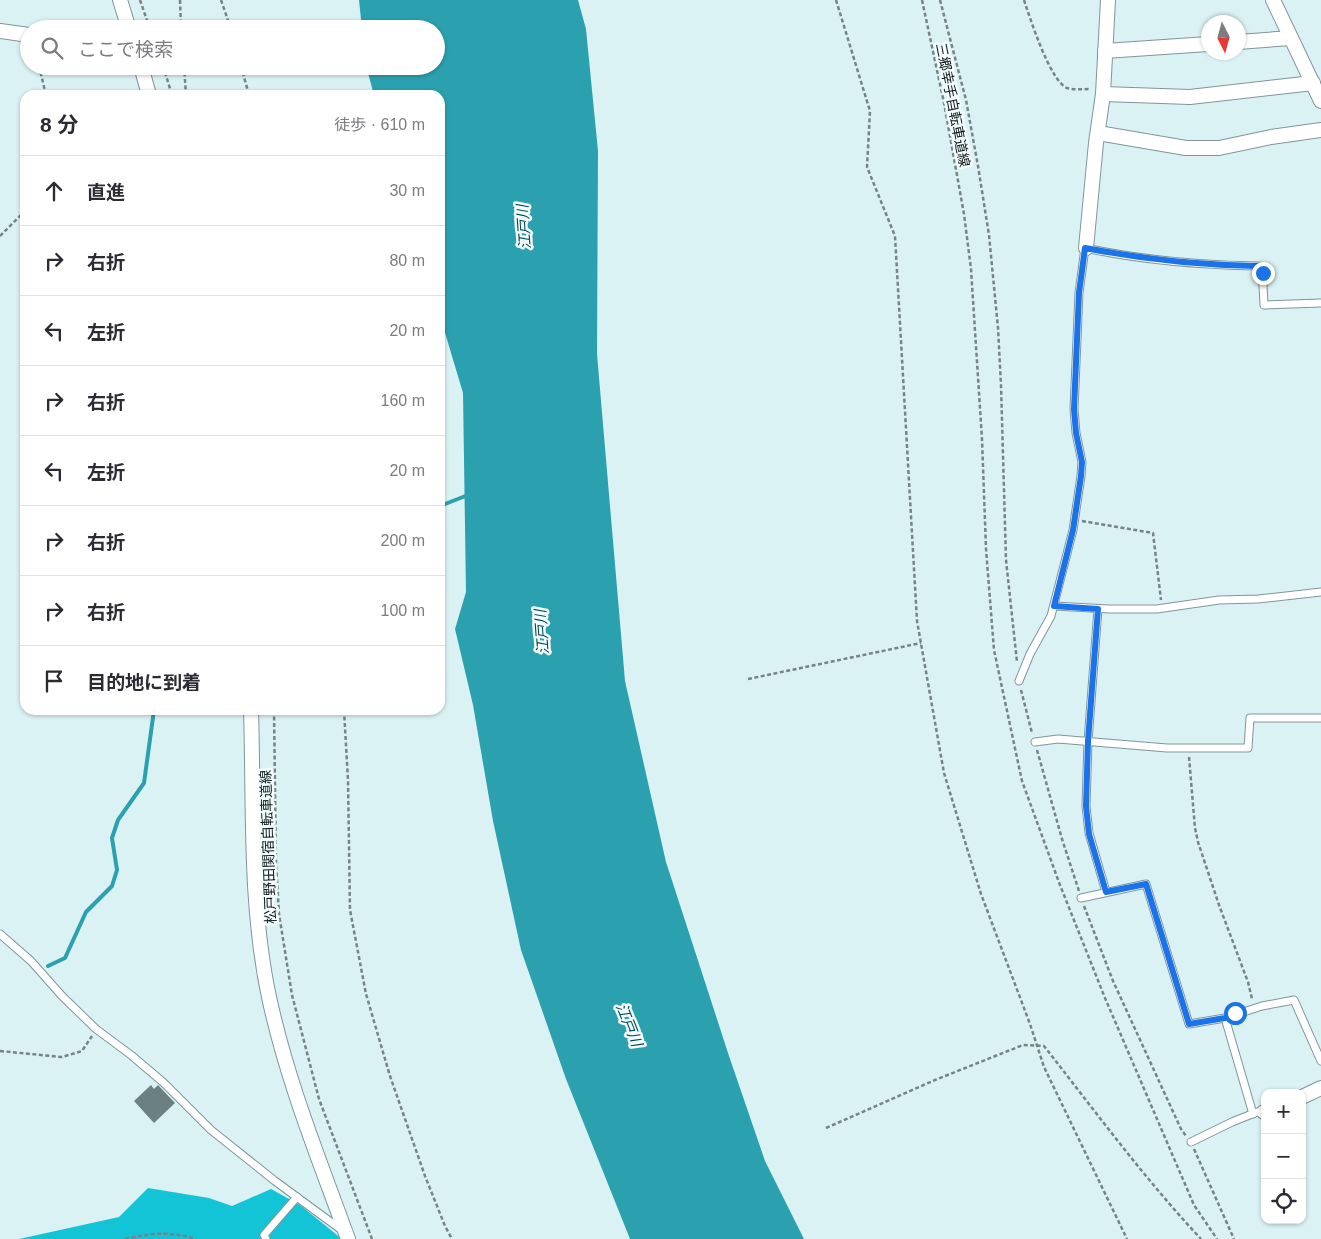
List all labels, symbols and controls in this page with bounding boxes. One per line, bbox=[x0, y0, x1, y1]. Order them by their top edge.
north arrow bbox=[1201, 15, 1246, 60]
search box bbox=[20, 20, 445, 75]
icon: search bbox=[38, 34, 66, 62]
text: ここで検索 bbox=[78, 39, 173, 60]
street label: 三郷幸手自転車道線 bbox=[933, 42, 973, 168]
text: 8 分 bbox=[40, 113, 79, 136]
text: 徒歩 · 610 m bbox=[334, 116, 425, 133]
icon: ahead bbox=[40, 177, 68, 205]
text: 直進 bbox=[87, 182, 125, 203]
text: 30 m bbox=[389, 182, 425, 199]
water label: 江戸川 bbox=[513, 202, 534, 250]
icon: right bbox=[40, 247, 68, 275]
text: 右折 bbox=[87, 252, 125, 273]
text: 80 m bbox=[389, 252, 425, 269]
route end bbox=[1252, 262, 1275, 285]
icon: left bbox=[40, 317, 68, 345]
text: 左折 bbox=[87, 322, 125, 343]
text: 20 m bbox=[389, 322, 425, 339]
icon: right bbox=[40, 387, 68, 415]
text: 右折 bbox=[87, 392, 125, 413]
text: 160 m bbox=[381, 392, 425, 409]
icon: left bbox=[40, 457, 68, 485]
text: 左折 bbox=[87, 462, 125, 483]
text: 20 m bbox=[389, 462, 425, 479]
icon: right bbox=[40, 527, 68, 555]
text: 右折 bbox=[87, 532, 125, 553]
text: 200 m bbox=[381, 532, 425, 549]
icon: right bbox=[40, 597, 68, 625]
text: 右折 bbox=[87, 602, 125, 623]
text: 100 m bbox=[381, 602, 425, 619]
water label: 江戸川 bbox=[531, 607, 552, 655]
icon: arrive bbox=[40, 667, 68, 695]
text: 目的地に到着 bbox=[87, 672, 201, 693]
street label: 松戸野田関宿自転車道線 bbox=[257, 770, 279, 924]
water label: 江戸川 bbox=[613, 1001, 647, 1051]
route start bbox=[1224, 1002, 1247, 1025]
map controls bbox=[1261, 1089, 1306, 1224]
button: + bbox=[1261, 1089, 1306, 1134]
button: − bbox=[1261, 1134, 1306, 1179]
button: locate bbox=[1261, 1179, 1306, 1224]

